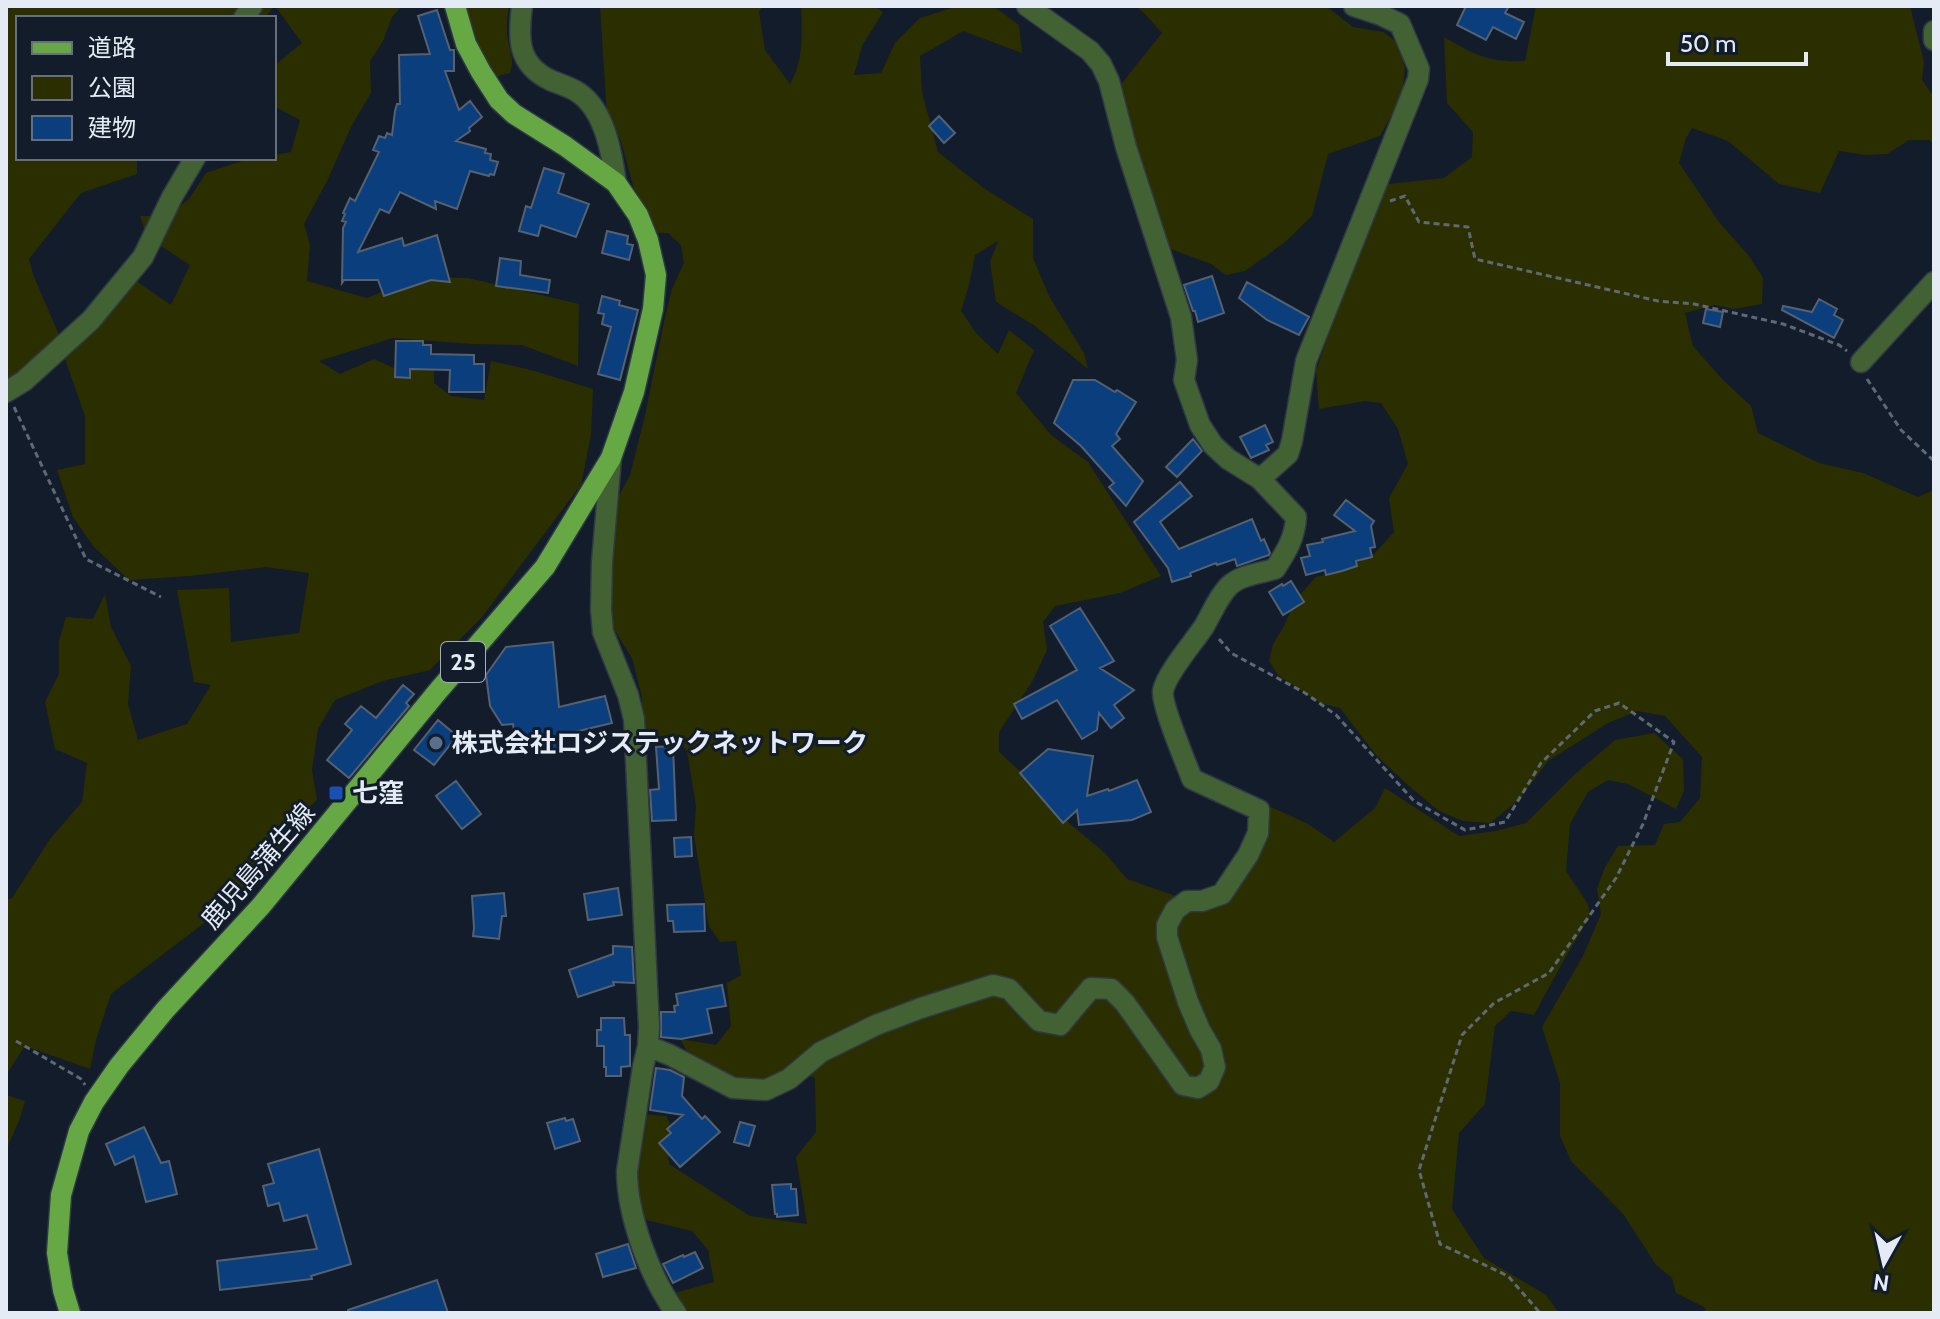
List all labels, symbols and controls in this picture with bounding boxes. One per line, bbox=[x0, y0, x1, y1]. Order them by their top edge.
legend bbox=[16, 16, 276, 160]
scale bar bbox=[1668, 16, 1806, 66]
text: 50 m bbox=[1680, 29, 1736, 58]
text: 道路 bbox=[88, 33, 136, 62]
text: 公園 bbox=[88, 73, 136, 102]
text: 建物 bbox=[88, 113, 136, 142]
road number: 25 bbox=[441, 642, 485, 682]
place label: 株式会社ロジステックネットワーク bbox=[452, 727, 868, 759]
marker: 株式会社ロジステックネットワーク bbox=[427, 734, 445, 752]
place label: 七窪 bbox=[352, 777, 404, 809]
marker: 七窪 bbox=[327, 784, 345, 802]
street label: 鹿児島蒲生線 bbox=[195, 797, 321, 935]
north arrow bbox=[1844, 1223, 1924, 1303]
text: N bbox=[1872, 1268, 1891, 1297]

